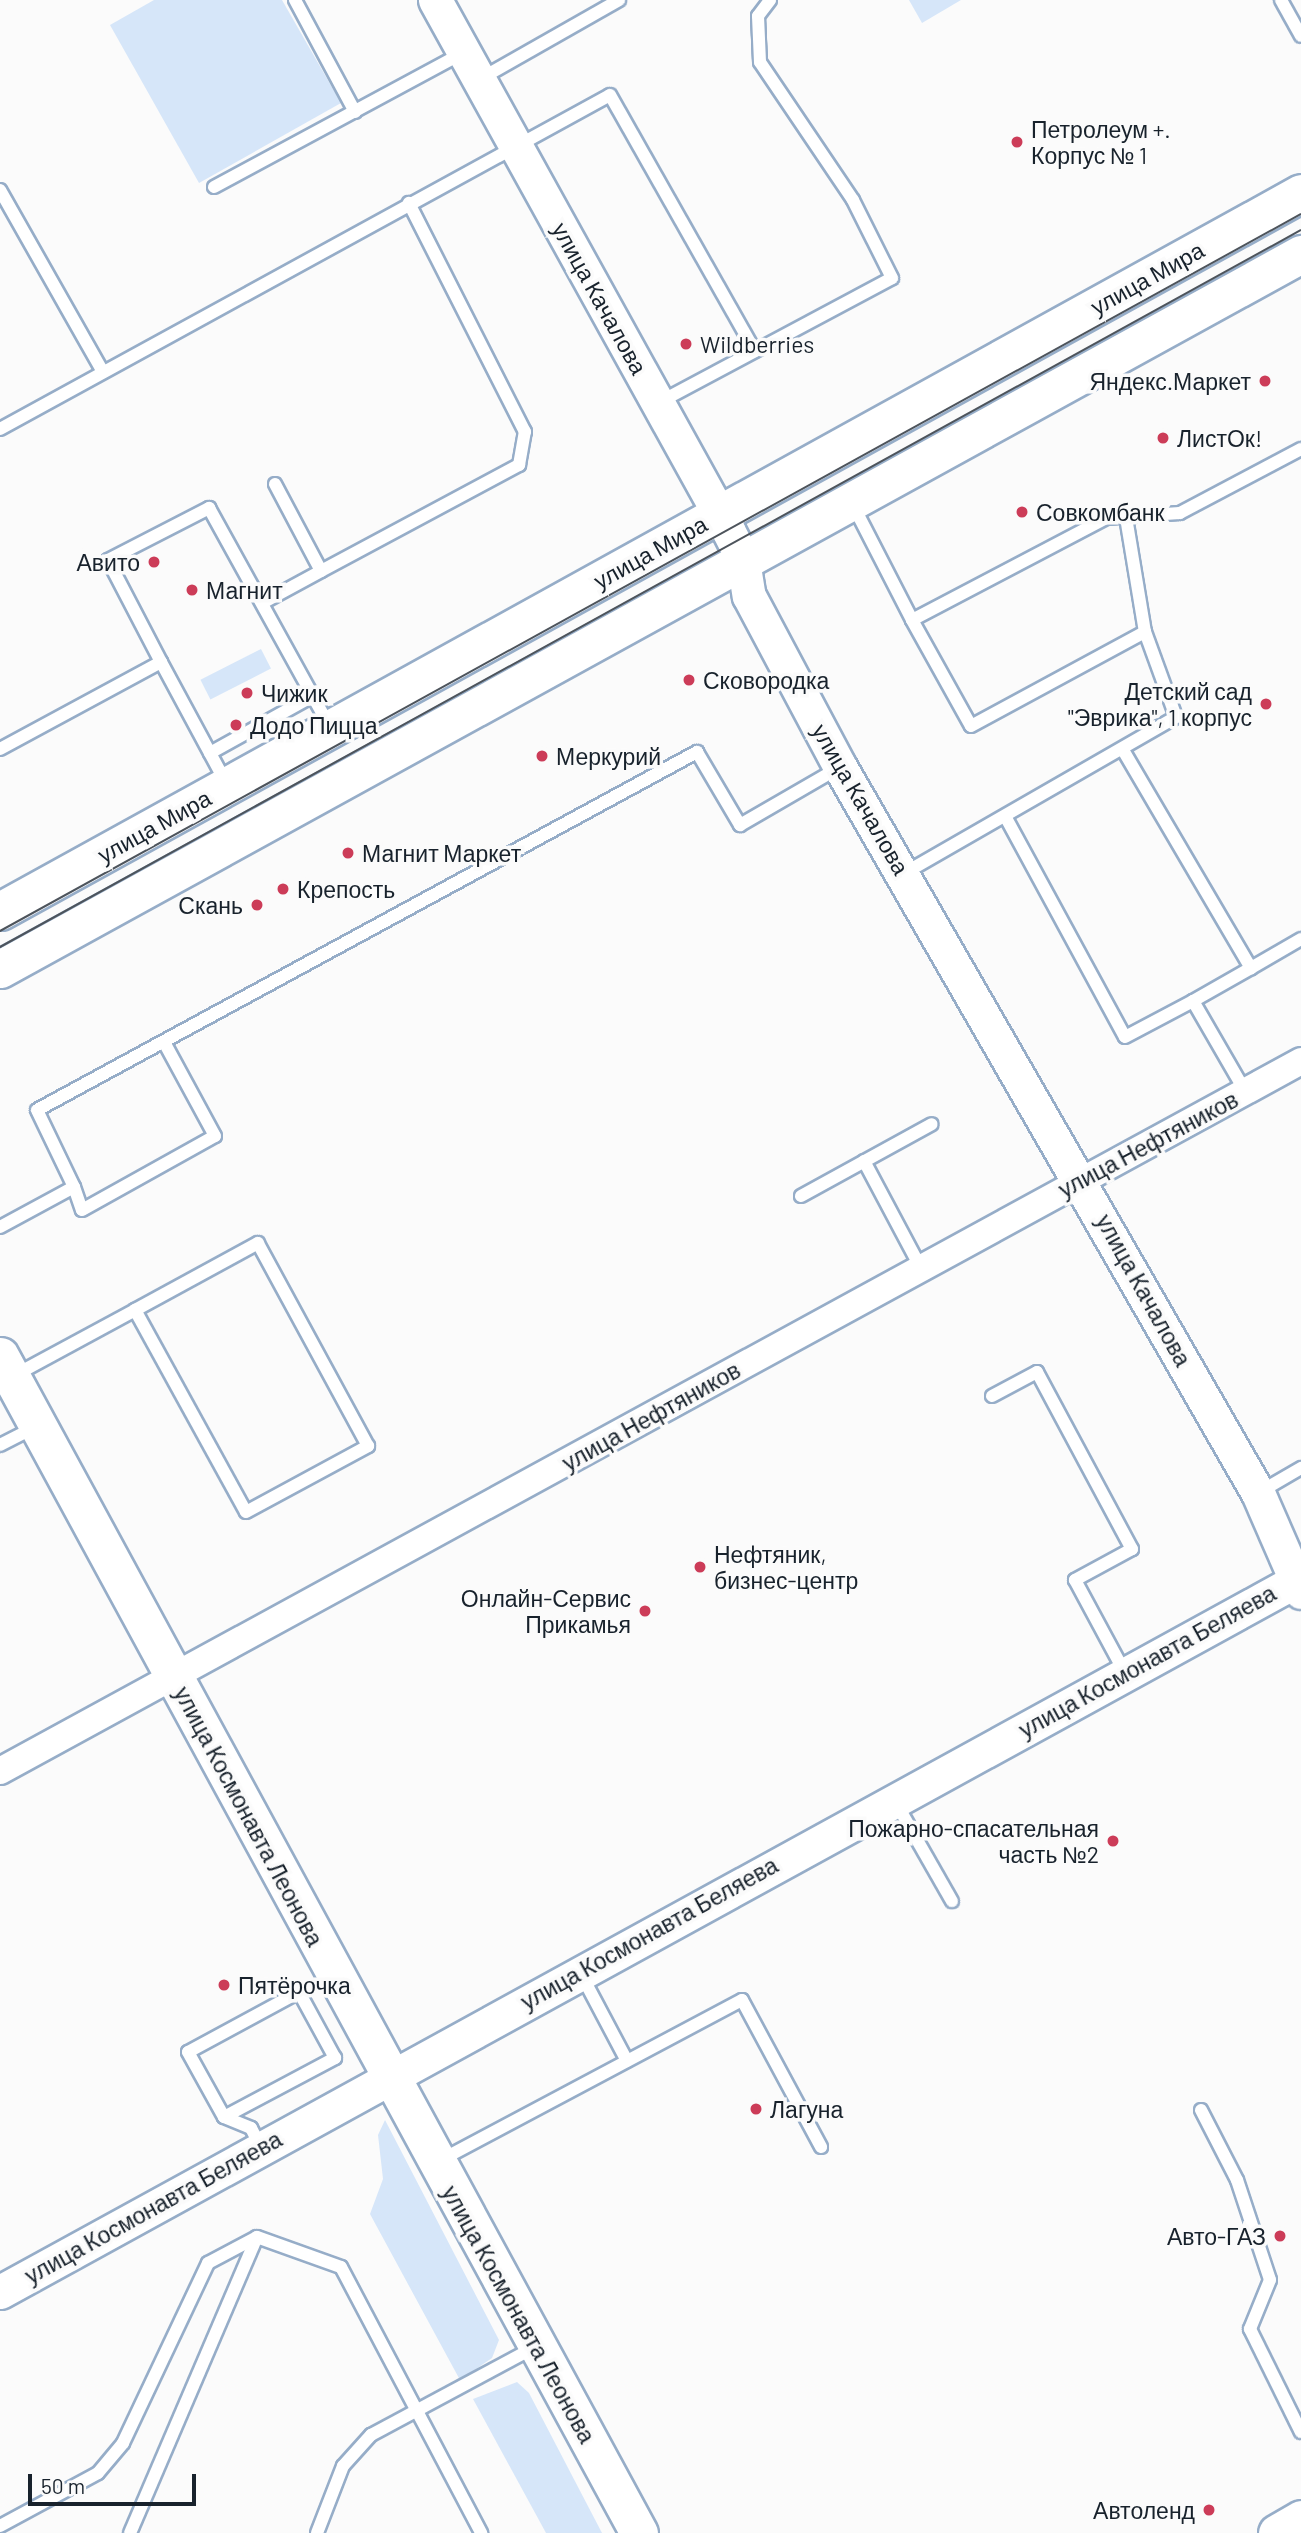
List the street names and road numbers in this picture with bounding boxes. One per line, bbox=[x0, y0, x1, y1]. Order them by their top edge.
street label: улица Качалова bbox=[547, 217, 653, 379]
street label: улица Мира bbox=[1085, 236, 1209, 320]
street label: улица Мира bbox=[588, 510, 712, 594]
street label: улица Качалова bbox=[807, 719, 915, 879]
street label: улица Мира bbox=[92, 784, 216, 868]
street label: улица Нефтяников bbox=[1053, 1085, 1243, 1203]
street label: улица Качалова bbox=[1091, 1209, 1197, 1371]
street label: улица Нефтяников bbox=[557, 1356, 745, 1476]
street label: улица Космонавта Беляева bbox=[1014, 1579, 1280, 1743]
street label: улица Космонавта Леонова bbox=[169, 1682, 329, 1950]
street label: улица Космонавта Беляева bbox=[516, 1851, 782, 2015]
street label: улица Космонавта Беляева bbox=[20, 2125, 286, 2289]
street label: улица Космонавта Леонова bbox=[437, 2181, 601, 2447]

